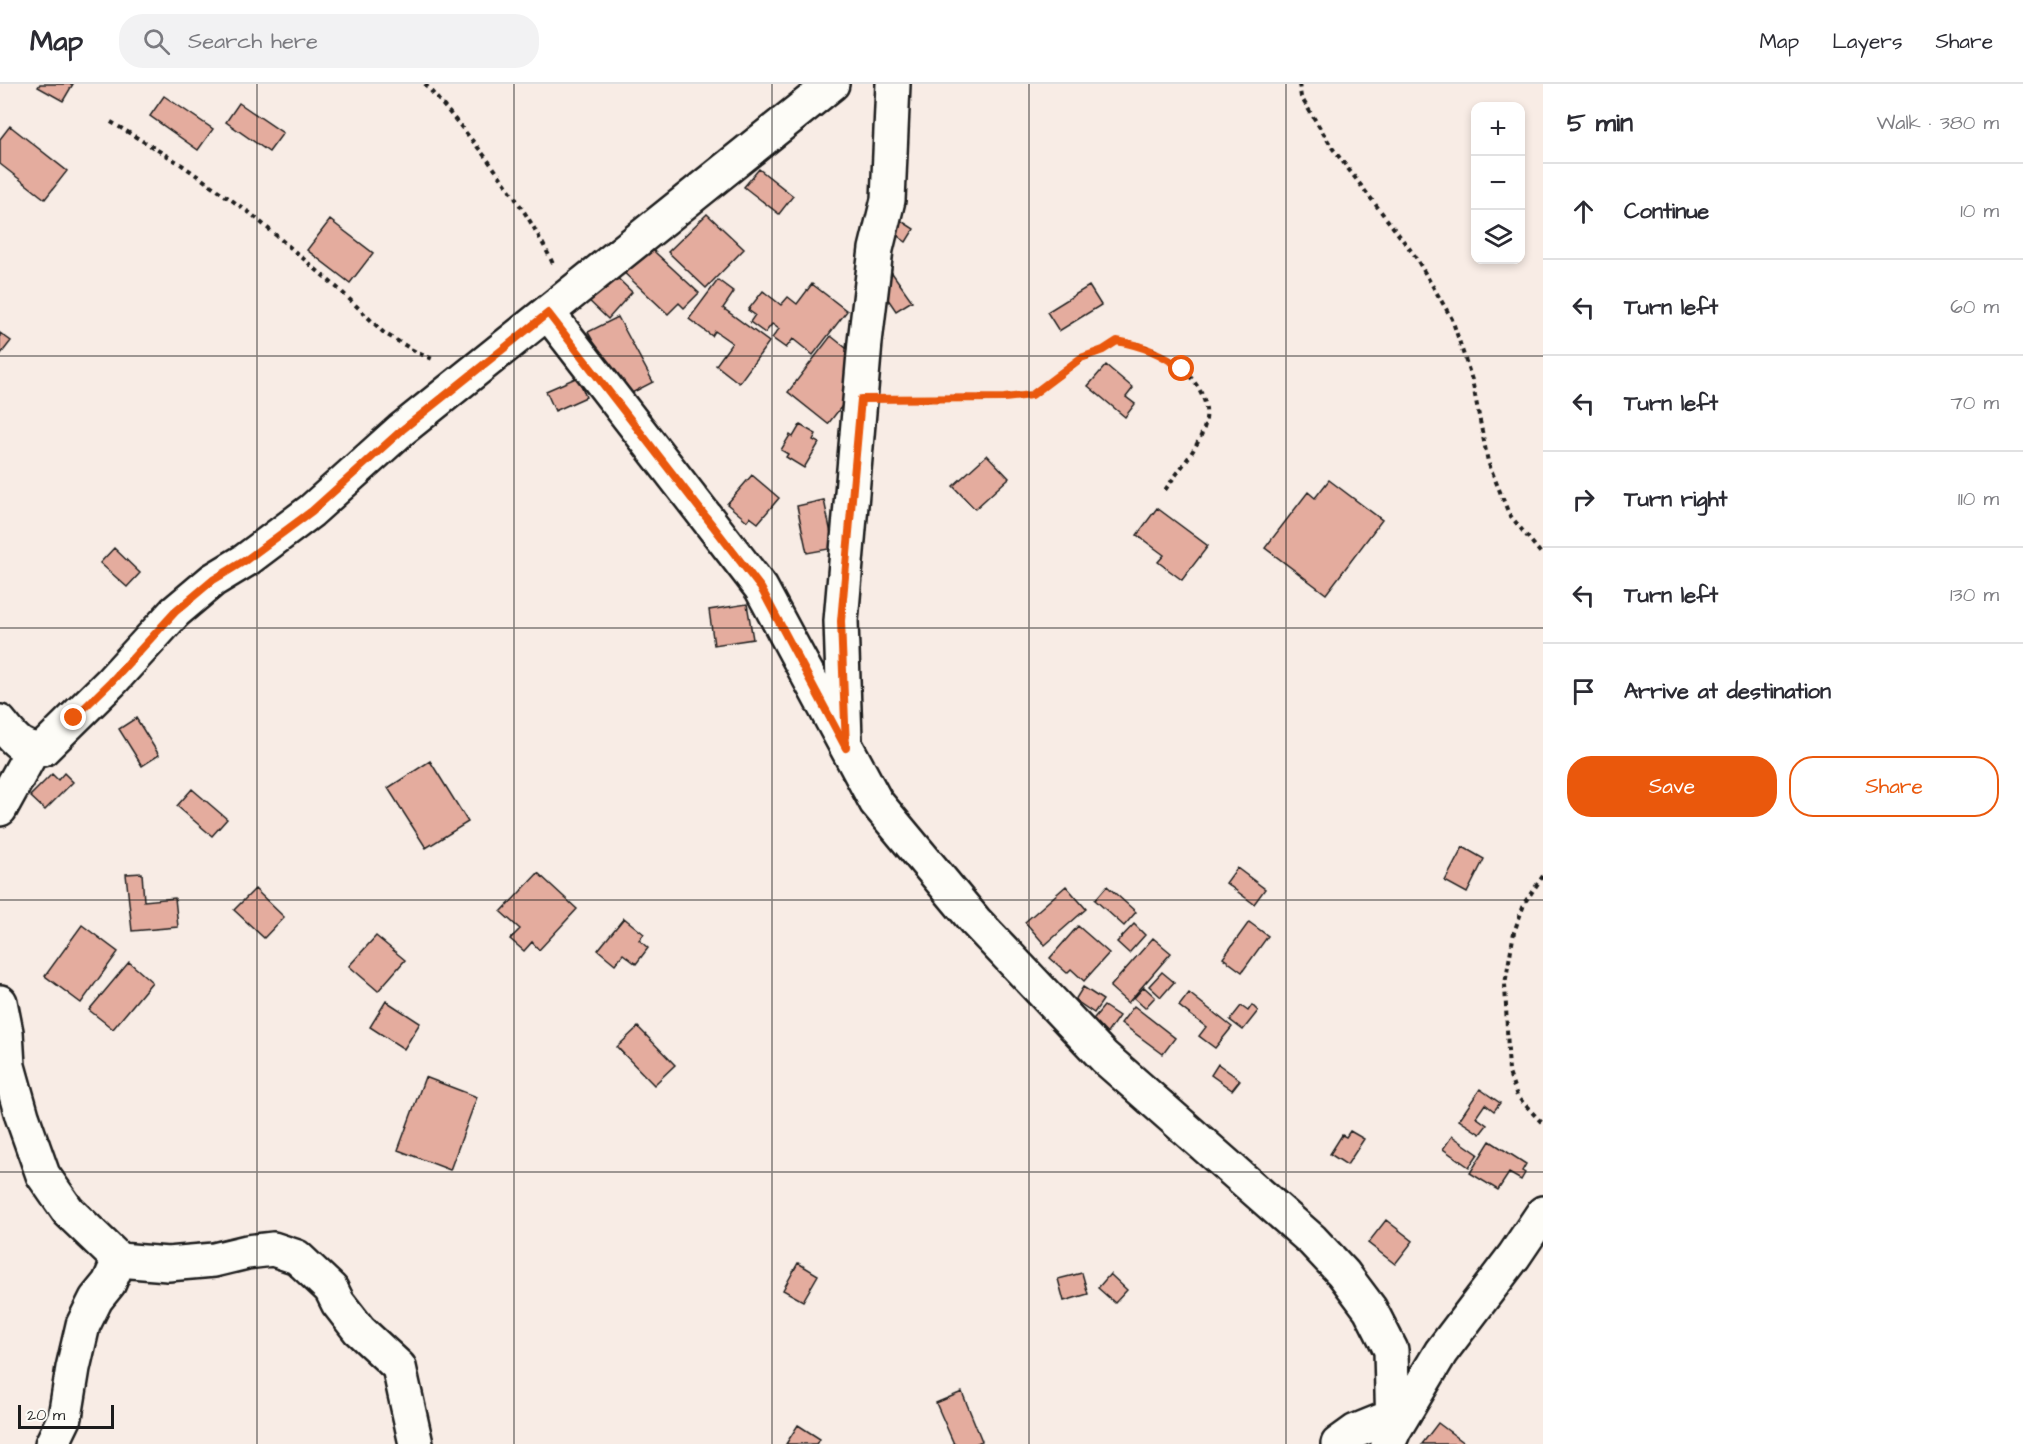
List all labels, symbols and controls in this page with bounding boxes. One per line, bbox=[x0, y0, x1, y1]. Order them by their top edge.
search box bbox=[119, 14, 539, 68]
text: Map bbox=[30, 22, 83, 61]
icon: search bbox=[140, 25, 173, 58]
text: Search here bbox=[188, 26, 318, 57]
text: Map bbox=[1759, 27, 1799, 56]
text: Layers bbox=[1832, 27, 1902, 56]
text: Share bbox=[1935, 27, 1993, 56]
map controls bbox=[1471, 102, 1525, 264]
button: + bbox=[1471, 102, 1525, 156]
text: 5 min bbox=[1567, 105, 1633, 141]
text: Walk · 380 m bbox=[1876, 109, 1999, 137]
button: − bbox=[1471, 156, 1525, 210]
icon: ahead bbox=[1567, 195, 1600, 228]
text: Continue bbox=[1624, 196, 1709, 227]
text: 10 m bbox=[1960, 197, 1999, 225]
button: layers bbox=[1471, 210, 1525, 264]
icon: left bbox=[1567, 291, 1600, 324]
text: Turn left bbox=[1624, 292, 1718, 323]
text: 60 m bbox=[1950, 293, 1999, 321]
route start bbox=[1168, 355, 1194, 381]
icon: left bbox=[1567, 387, 1600, 420]
text: Turn left bbox=[1624, 388, 1718, 419]
text: 70 m bbox=[1951, 389, 1999, 417]
icon: right bbox=[1567, 483, 1600, 516]
text: Turn right bbox=[1624, 484, 1727, 515]
text: 110 m bbox=[1958, 485, 1999, 513]
icon: left bbox=[1567, 579, 1600, 612]
text: Turn left bbox=[1624, 580, 1718, 611]
text: 130 m bbox=[1950, 581, 1999, 609]
icon: arrive bbox=[1567, 675, 1600, 708]
text: Arrive at destination bbox=[1624, 676, 1831, 707]
route end bbox=[60, 704, 86, 730]
button: Save bbox=[1567, 756, 1777, 817]
button: Share bbox=[1789, 756, 1999, 817]
scale bar bbox=[18, 1402, 114, 1430]
text: 20 m bbox=[27, 1404, 65, 1426]

